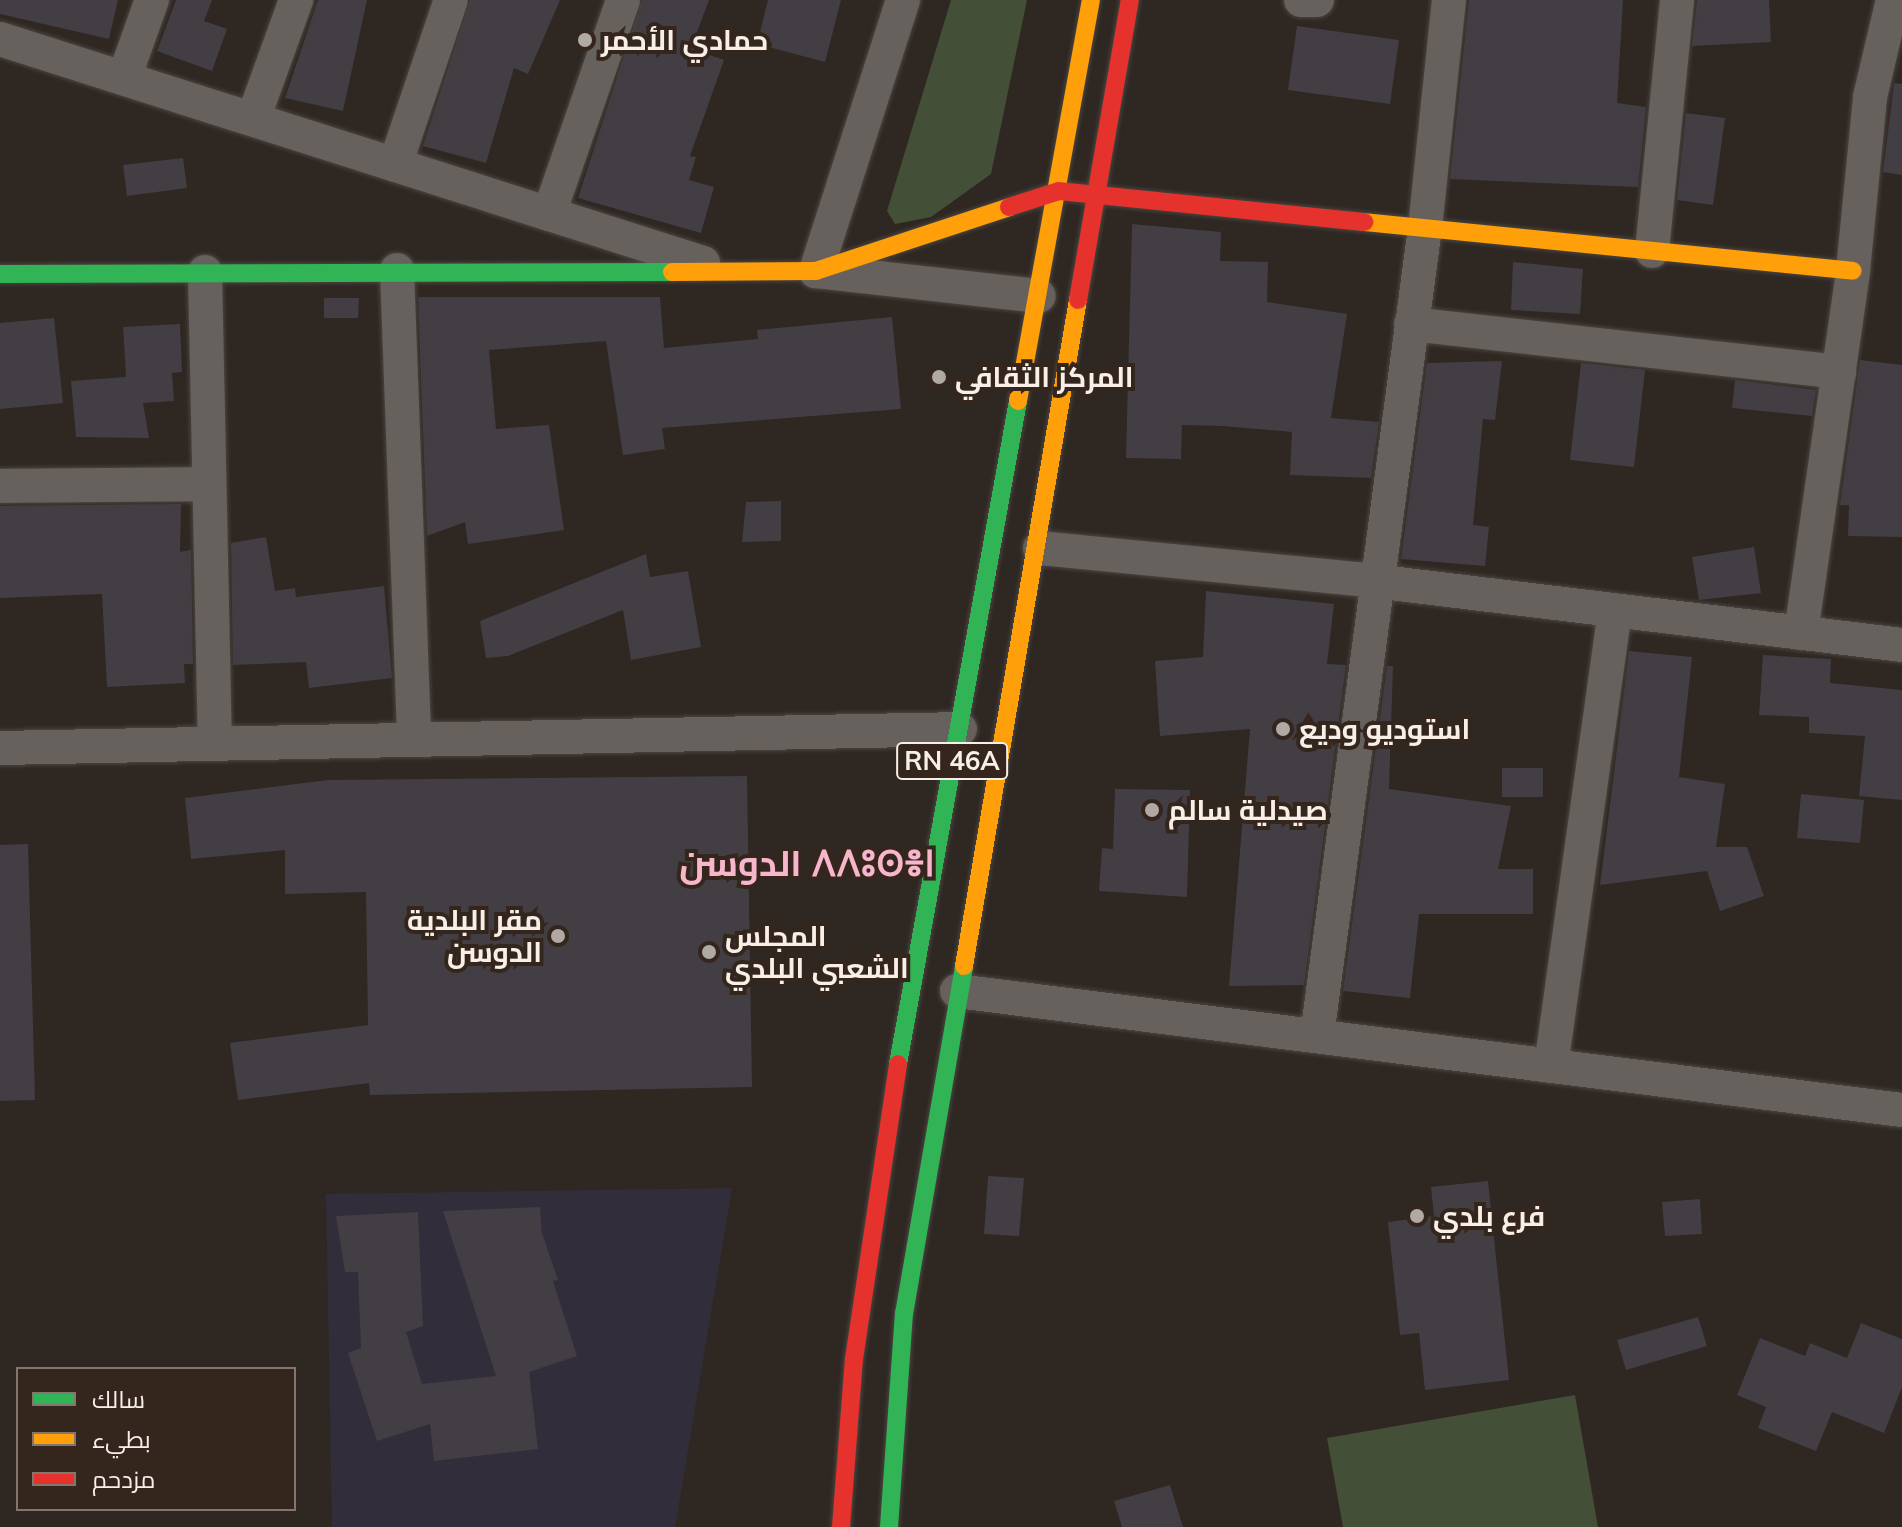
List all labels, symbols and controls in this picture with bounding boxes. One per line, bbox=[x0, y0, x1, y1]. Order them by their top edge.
place label: حمادي الأحمر bbox=[601, 23, 768, 57]
marker: حمادي الأحمر bbox=[576, 31, 594, 49]
place label: المركز الثقافي bbox=[955, 360, 1133, 394]
marker: المركز الثقافي bbox=[930, 368, 948, 386]
place label: استوديو وديع bbox=[1299, 712, 1470, 746]
marker: استوديو وديع bbox=[1274, 720, 1292, 738]
road number: RN 46A bbox=[896, 739, 1008, 783]
place label: صيدلية سالم bbox=[1168, 793, 1328, 827]
marker: صيدلية سالم bbox=[1143, 801, 1161, 819]
district label: الدوسن ⴷⴷⵓⵙⴻⵏ bbox=[679, 841, 935, 885]
place label: مقر البلدية الدوسن bbox=[407, 903, 542, 969]
place label: المجلس الشعبي البلدي bbox=[725, 919, 909, 985]
marker: مقر البلدية الدوسن bbox=[549, 927, 567, 945]
marker: المجلس الشعبي البلدي bbox=[700, 943, 718, 961]
place label: فرع بلدي bbox=[1433, 1199, 1545, 1233]
marker: فرع بلدي bbox=[1408, 1207, 1426, 1225]
legend bbox=[16, 1367, 296, 1511]
text: سالك bbox=[92, 1384, 145, 1414]
text: بطيء bbox=[92, 1424, 151, 1454]
text: مزدحم bbox=[92, 1464, 155, 1494]

